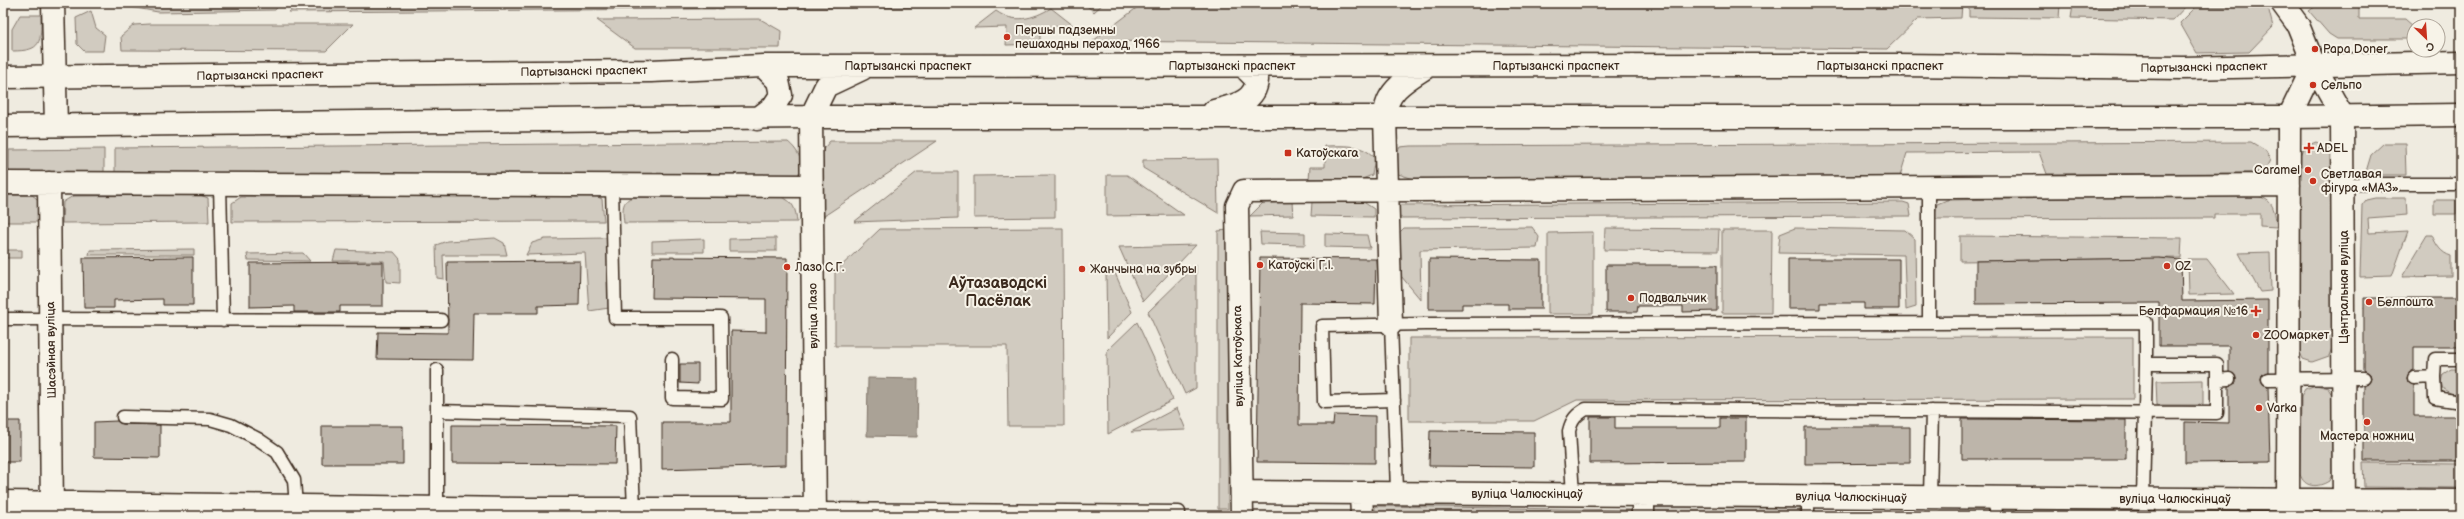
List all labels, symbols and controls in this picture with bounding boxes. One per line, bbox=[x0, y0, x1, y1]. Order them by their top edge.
north arrow bbox=[2406, 18, 2446, 58]
place label: Першы падземны пешаходны пераход, 1966 bbox=[1015, 23, 1160, 52]
marker: Першы падземны пешаходны пераход, 1966 bbox=[1002, 32, 1012, 42]
text: С bbox=[2423, 39, 2436, 54]
place label: Papa Doner bbox=[2323, 42, 2388, 57]
marker: Papa Doner bbox=[2310, 44, 2320, 54]
street label: Партызанскі праспект bbox=[844, 59, 972, 74]
street label: Партызанскі праспект bbox=[1168, 59, 1296, 74]
street label: Партызанскі праспект bbox=[1492, 59, 1620, 74]
street label: Партызанскі праспект bbox=[1816, 59, 1944, 74]
street label: Партызанскі праспект bbox=[2140, 59, 2268, 76]
street label: Партызанскі праспект bbox=[520, 63, 648, 80]
street label: Партызанскі праспект bbox=[196, 67, 324, 84]
place label: Сельпо bbox=[2321, 78, 2362, 93]
marker: Сельпо bbox=[2308, 80, 2318, 90]
place label: ADEL bbox=[2317, 141, 2348, 156]
marker: ADEL bbox=[2304, 143, 2314, 153]
place label: Катоўскага bbox=[1296, 146, 1359, 161]
marker: Катоўскага bbox=[1283, 148, 1293, 158]
place label: Caramel bbox=[2254, 163, 2300, 178]
marker: Caramel bbox=[2303, 165, 2313, 175]
place label: Светлавая фігура «МАЗ» bbox=[2321, 167, 2399, 196]
marker: Светлавая фігура «МАЗ» bbox=[2308, 176, 2318, 186]
street label: Цэнтральная вуліца bbox=[2337, 230, 2352, 344]
place label: Катоўскі Г.І. bbox=[1268, 258, 1333, 273]
place label: OZ bbox=[2175, 259, 2192, 274]
place label: Лазо С.Г. bbox=[794, 260, 844, 275]
marker: Катоўскі Г.І. bbox=[1255, 260, 1265, 270]
marker: OZ bbox=[2162, 261, 2172, 271]
marker: Лазо С.Г. bbox=[782, 262, 792, 272]
place label: Жанчына на зубры bbox=[1090, 262, 1197, 277]
marker: Жанчына на зубры bbox=[1077, 264, 1087, 274]
district label: Аўтазаводскі Пасёлак bbox=[948, 274, 1047, 311]
street label: вуліца Лазо bbox=[805, 283, 822, 349]
place label: Подвальчик bbox=[1639, 291, 1707, 306]
marker: Подвальчик bbox=[1626, 293, 1636, 303]
place label: Белпошта bbox=[2377, 295, 2434, 310]
marker: Белпошта bbox=[2364, 297, 2374, 307]
street label: Шасэйная вуліца bbox=[43, 301, 60, 399]
place label: Белфармация №16 bbox=[2139, 304, 2248, 319]
street label: вуліца Катоўскага bbox=[1230, 305, 1247, 407]
marker: Белфармация №16 bbox=[2251, 306, 2261, 316]
place label: ZOOмаркет bbox=[2263, 328, 2330, 343]
marker: ZOOмаркет bbox=[2251, 330, 2261, 340]
place label: Varka bbox=[2267, 401, 2297, 416]
marker: Varka bbox=[2254, 403, 2264, 413]
marker: Мастера ножниц bbox=[2362, 417, 2372, 427]
place label: Мастера ножниц bbox=[2320, 429, 2414, 444]
street label: вуліца Чалюскінцаў bbox=[1471, 487, 1583, 502]
street label: вуліца Чалюскінцаў bbox=[1795, 489, 1907, 506]
street label: вуліца Чалюскінцаў bbox=[2119, 492, 2231, 507]

